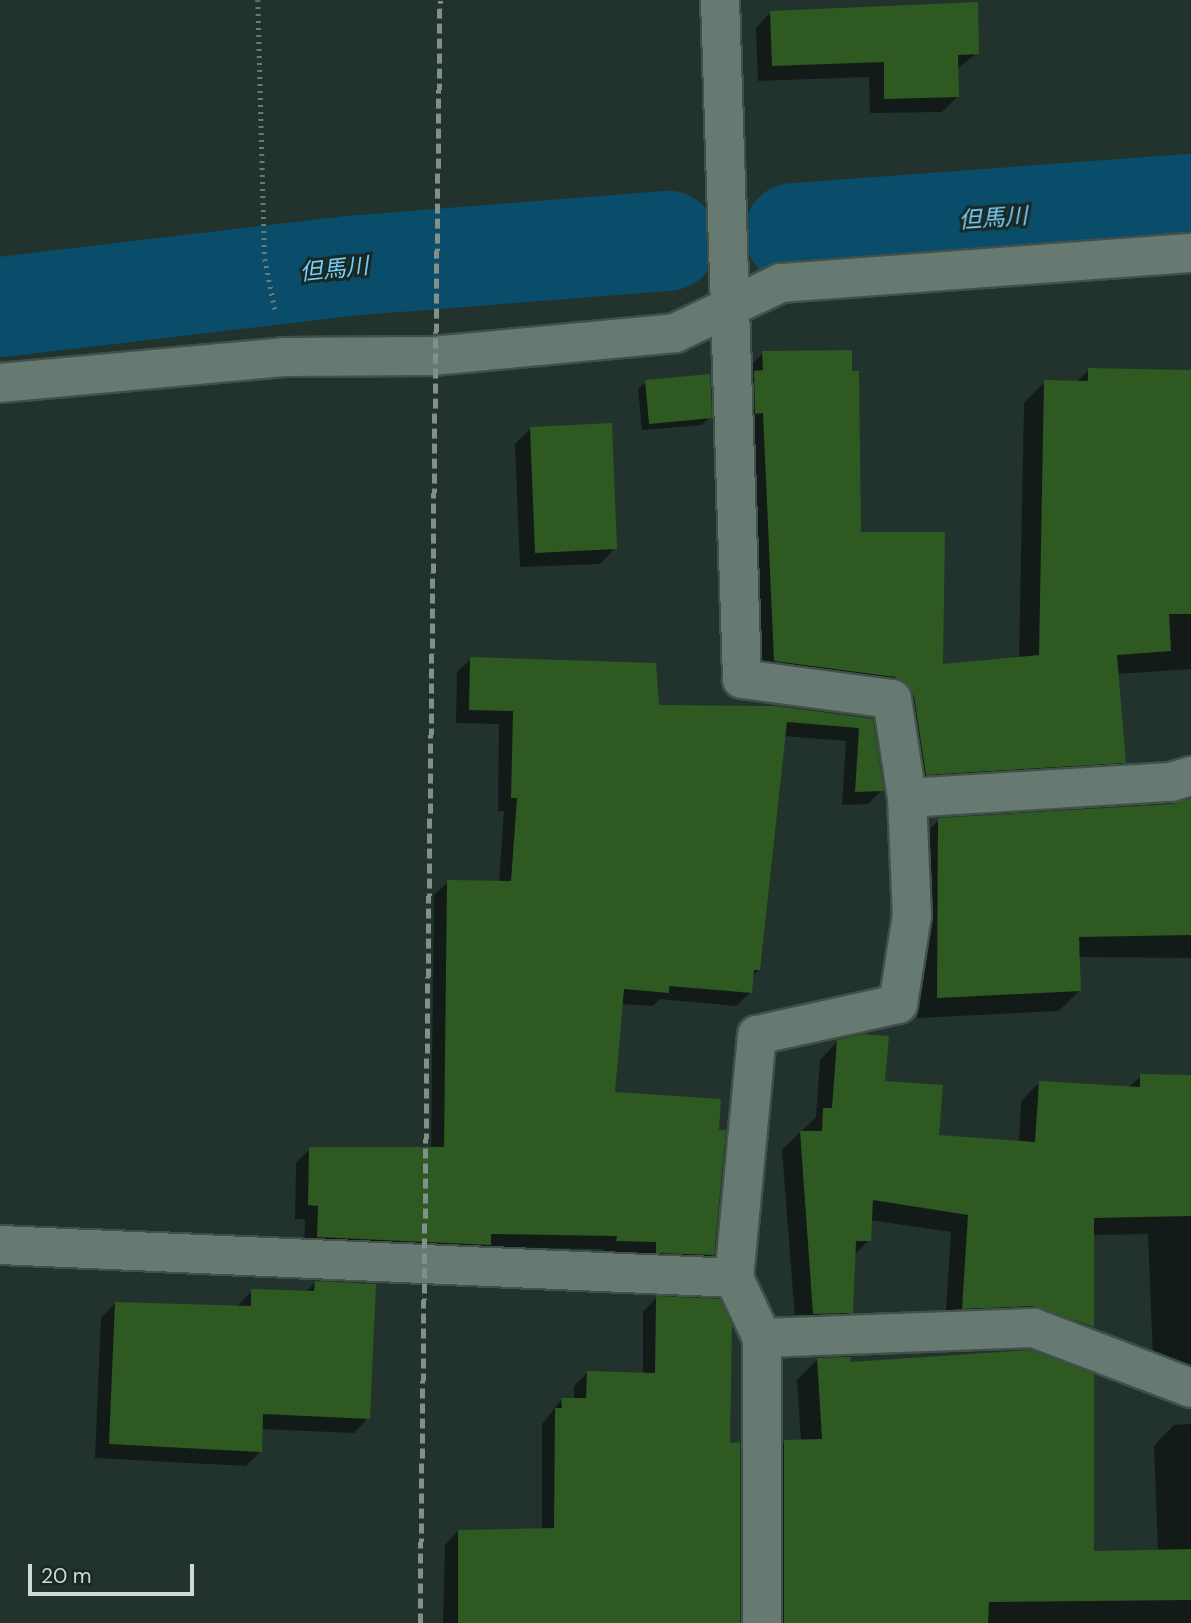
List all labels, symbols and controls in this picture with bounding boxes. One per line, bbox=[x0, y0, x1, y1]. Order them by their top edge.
water label: 但馬川 bbox=[958, 202, 1028, 234]
water label: 但馬川 bbox=[298, 252, 370, 286]
scale bar bbox=[32, 1550, 198, 1594]
text: 20 m bbox=[41, 1562, 92, 1590]

